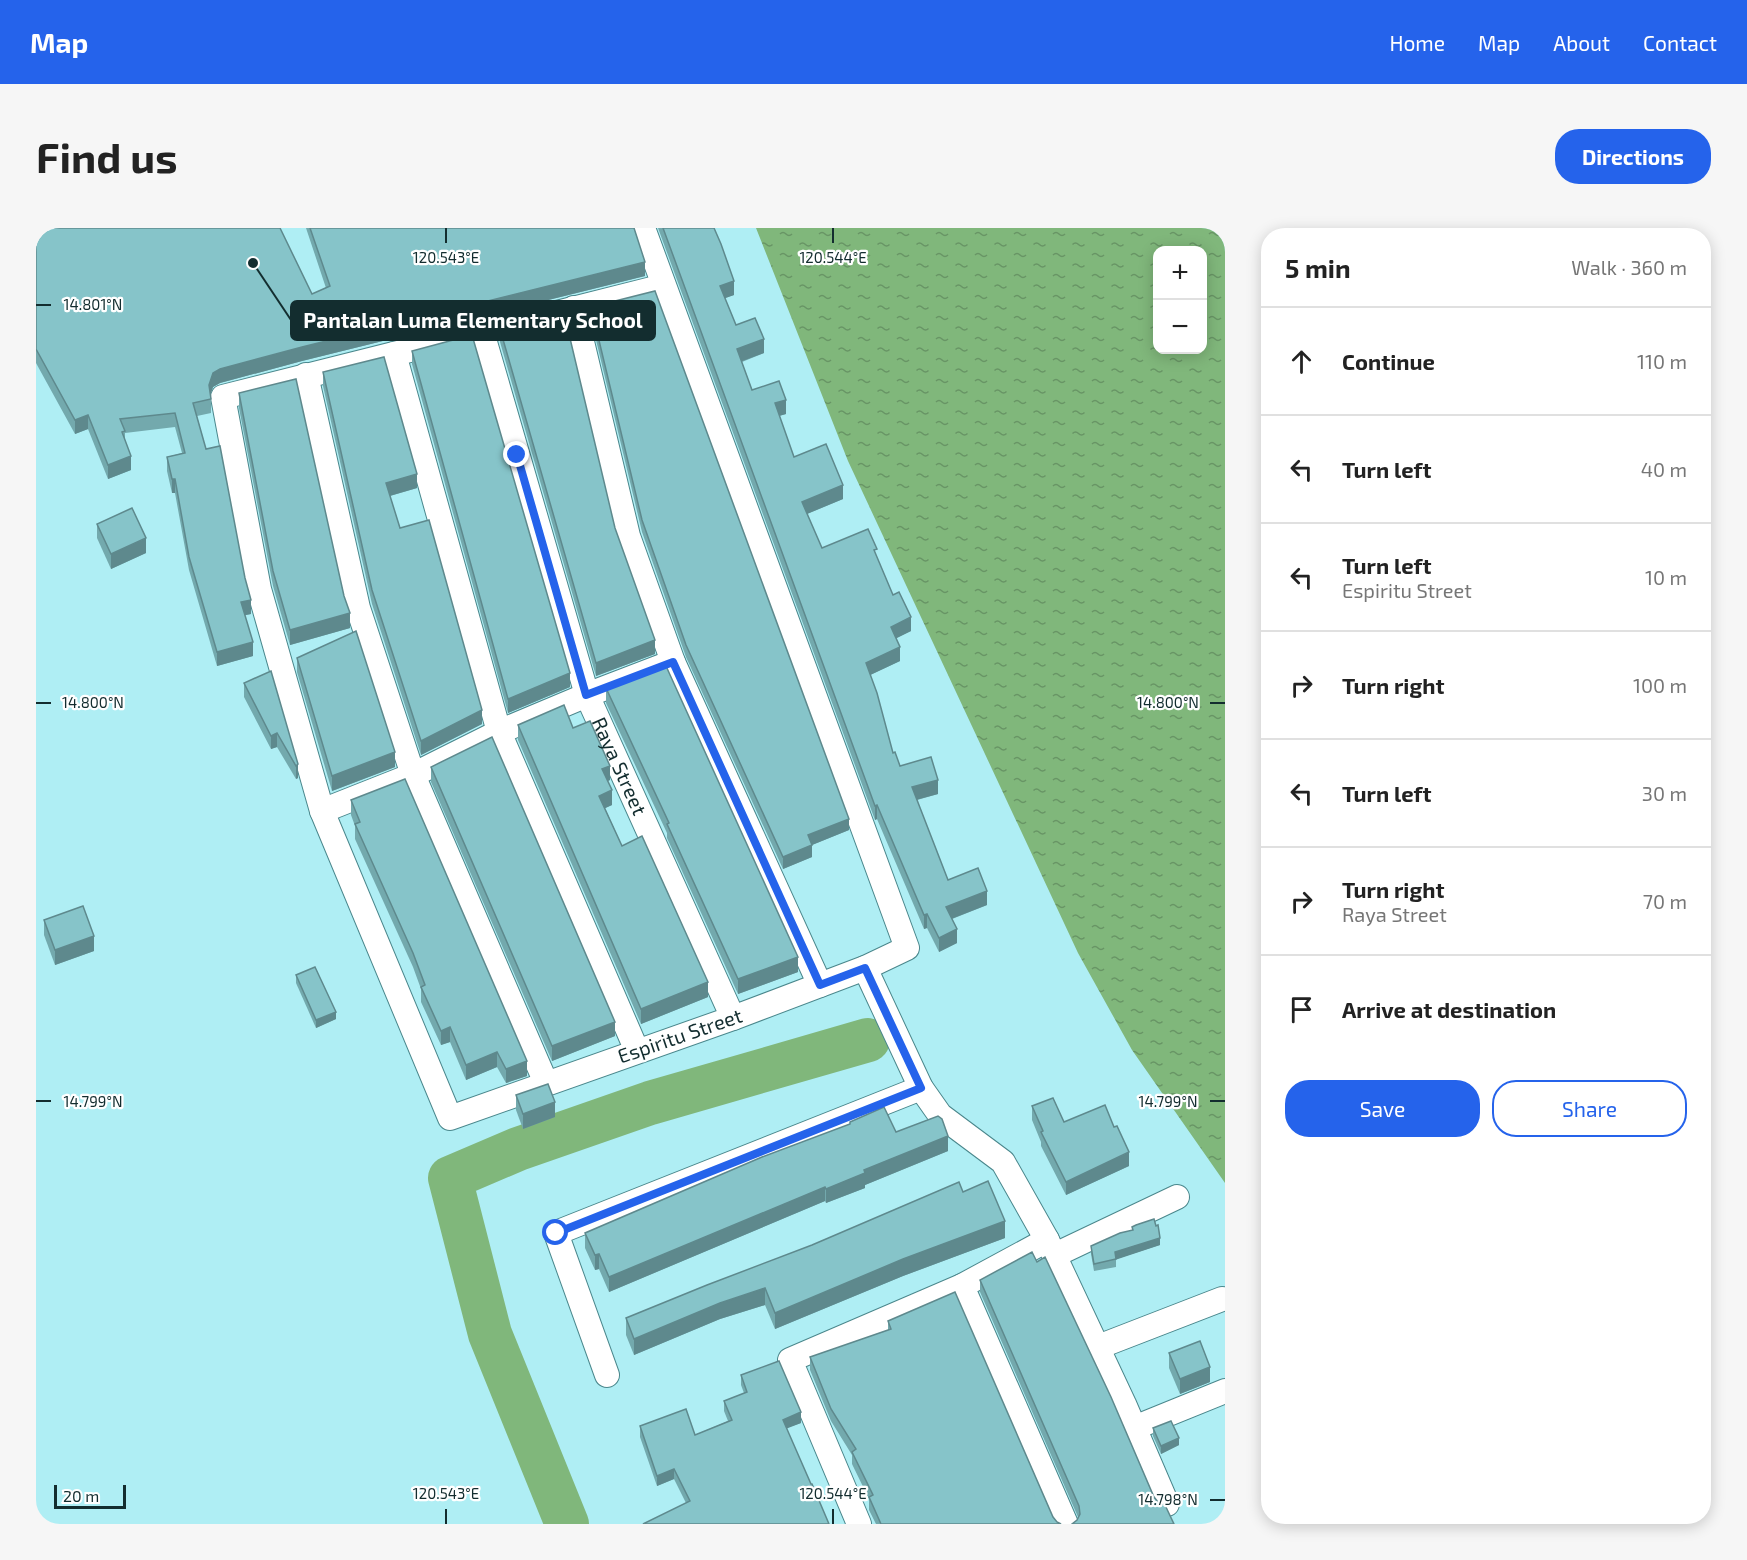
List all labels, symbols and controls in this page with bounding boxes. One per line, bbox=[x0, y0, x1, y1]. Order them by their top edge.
text: Map bbox=[30, 25, 88, 59]
text: Home bbox=[1389, 30, 1445, 55]
text: Map bbox=[1478, 30, 1520, 55]
text: About bbox=[1553, 30, 1610, 55]
text: Contact bbox=[1643, 30, 1717, 55]
button: Directions bbox=[1555, 129, 1711, 184]
text: Find us bbox=[36, 131, 178, 181]
map controls bbox=[1153, 246, 1207, 354]
button: + bbox=[1153, 246, 1207, 300]
text: 120.543°E bbox=[413, 248, 479, 266]
text: 120.544°E bbox=[799, 248, 867, 266]
text: 5 min bbox=[1285, 252, 1351, 283]
text: Walk · 360 m bbox=[1571, 255, 1687, 279]
text: 14.801°N bbox=[64, 295, 122, 313]
button: − bbox=[1153, 300, 1207, 354]
callout: Pantalan Luma Elementary School bbox=[291, 301, 655, 340]
text: Pantalan Luma Elementary School bbox=[303, 307, 643, 333]
icon: ahead bbox=[1285, 345, 1318, 378]
text: Continue bbox=[1342, 348, 1435, 374]
text: 110 m bbox=[1637, 349, 1687, 373]
route end bbox=[503, 441, 529, 467]
icon: left bbox=[1285, 453, 1318, 486]
text: Turn left bbox=[1342, 456, 1431, 482]
text: 40 m bbox=[1641, 457, 1687, 481]
text: Turn left bbox=[1342, 552, 1431, 578]
icon: left bbox=[1285, 561, 1318, 594]
text: 10 m bbox=[1645, 565, 1687, 589]
text: Espiritu Street bbox=[1342, 578, 1472, 602]
icon: right bbox=[1285, 669, 1318, 702]
text: Turn right bbox=[1342, 672, 1444, 698]
text: 100 m bbox=[1633, 673, 1687, 697]
text: 14.800°N bbox=[62, 693, 124, 711]
text: 14.800°N bbox=[1137, 693, 1199, 711]
street label: Raya Street bbox=[588, 713, 653, 819]
icon: left bbox=[1285, 777, 1318, 810]
text: Turn left bbox=[1342, 780, 1431, 806]
text: 30 m bbox=[1642, 781, 1687, 805]
text: Turn right bbox=[1342, 876, 1444, 902]
icon: right bbox=[1285, 885, 1318, 918]
text: 70 m bbox=[1643, 889, 1687, 913]
text: Raya Street bbox=[1342, 902, 1447, 926]
icon: arrive bbox=[1285, 993, 1318, 1026]
text: Arrive at destination bbox=[1342, 996, 1556, 1022]
street label: Espiritu Street bbox=[614, 1002, 745, 1068]
button: Save bbox=[1285, 1080, 1480, 1137]
button: Share bbox=[1492, 1080, 1687, 1137]
text: 14.799°N bbox=[64, 1092, 122, 1110]
text: 14.799°N bbox=[1139, 1092, 1197, 1110]
route start bbox=[542, 1219, 568, 1245]
scale bar bbox=[54, 1482, 126, 1510]
text: 120.543°E bbox=[413, 1484, 479, 1502]
text: 120.544°E bbox=[799, 1484, 867, 1502]
text: 20 m bbox=[63, 1486, 99, 1505]
text: 14.798°N bbox=[1138, 1490, 1198, 1508]

